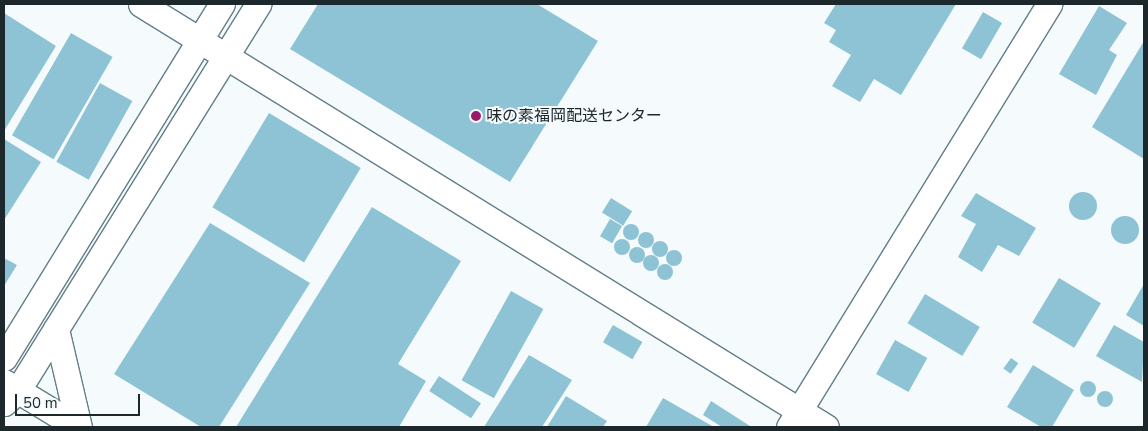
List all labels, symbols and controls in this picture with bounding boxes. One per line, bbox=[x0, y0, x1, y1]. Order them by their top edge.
place label: 味の素福岡配送センター bbox=[486, 106, 662, 126]
marker: 味の素福岡配送センター bbox=[470, 110, 482, 122]
scale bar bbox=[18, 384, 142, 416]
text: 50 m bbox=[23, 393, 58, 413]

